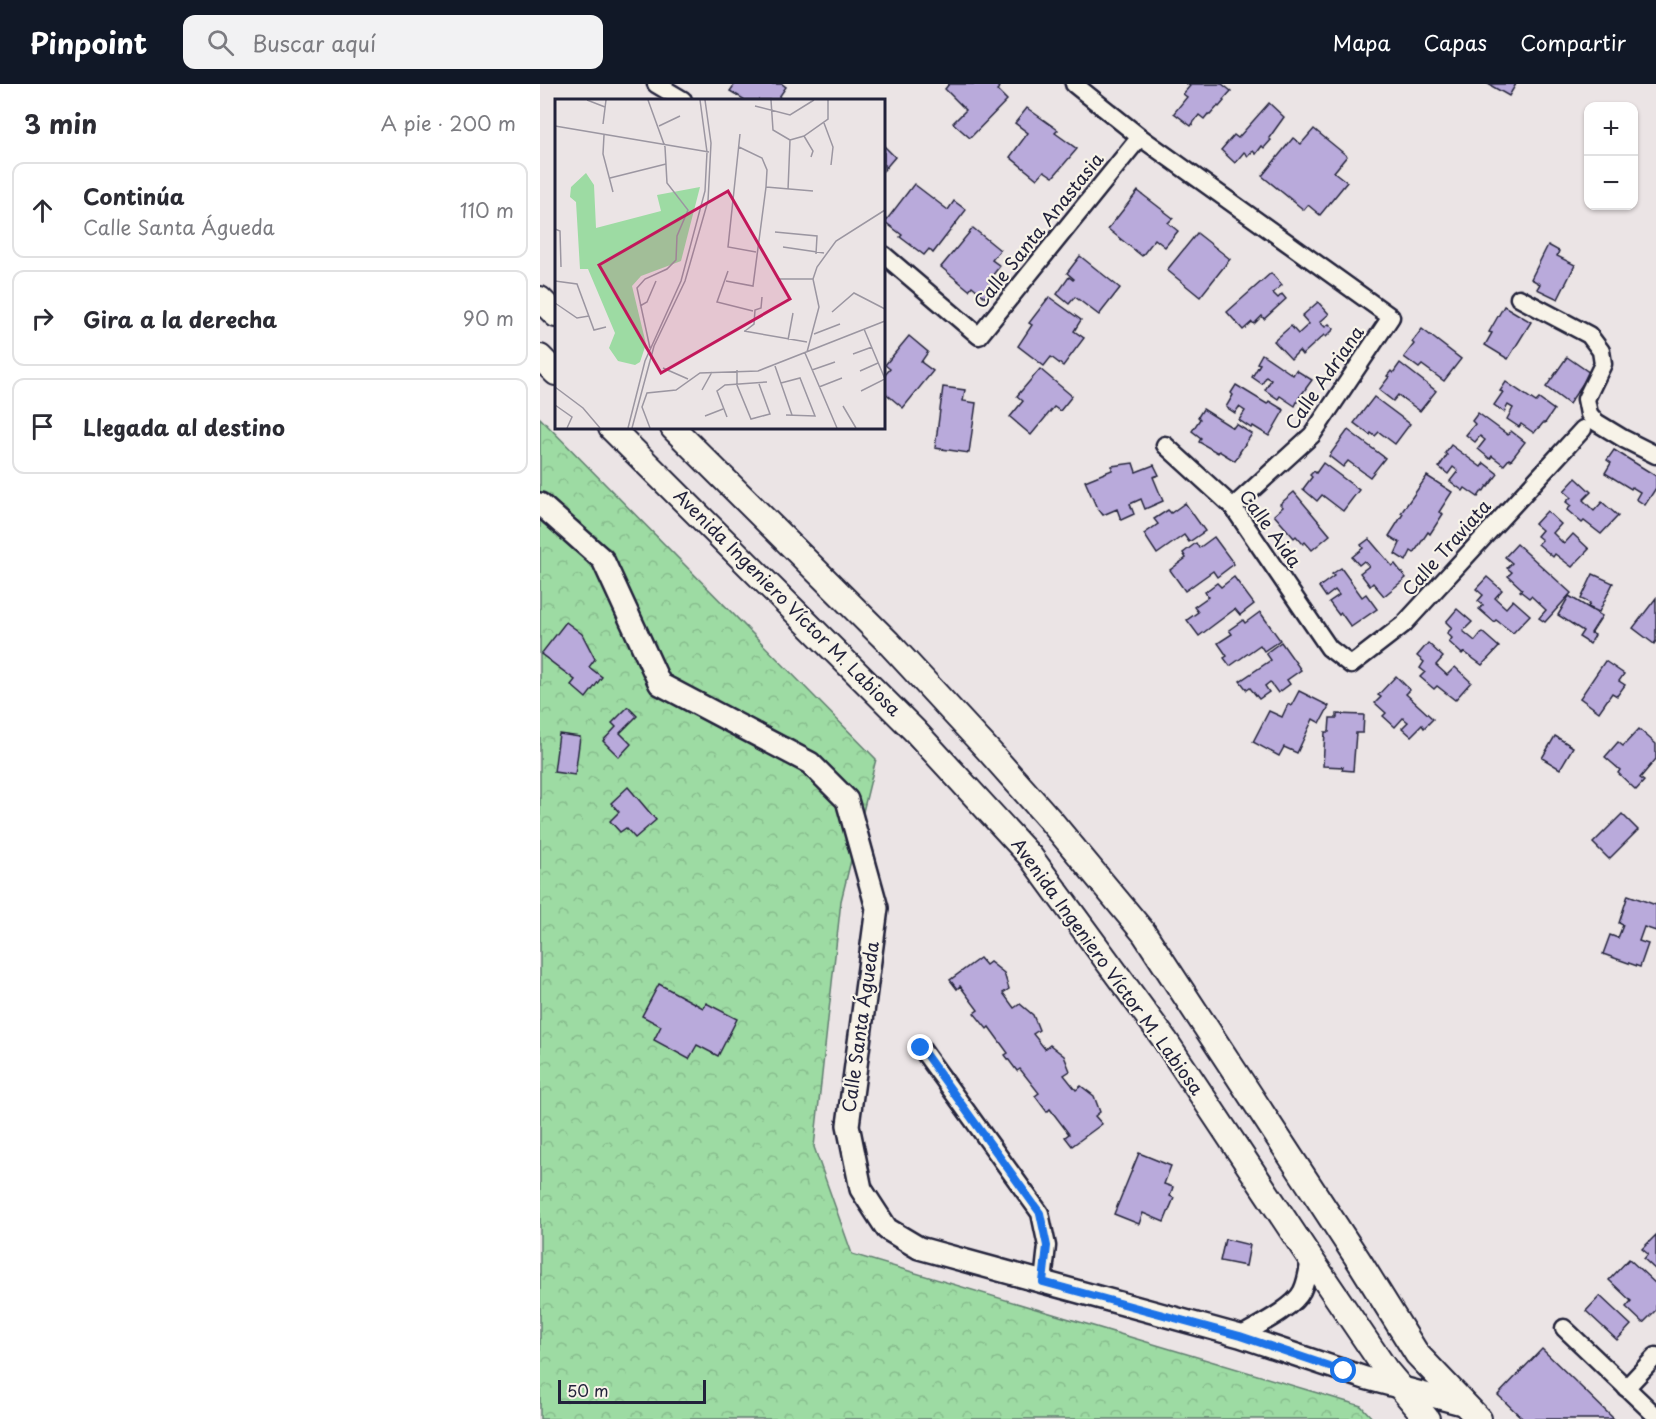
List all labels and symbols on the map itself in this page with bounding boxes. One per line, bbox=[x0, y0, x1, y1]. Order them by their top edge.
inset map bbox=[555, 99, 885, 429]
street label: Calle Santa Anastasia bbox=[966, 146, 1109, 314]
street label: Calle Adriana bbox=[1278, 319, 1370, 435]
street label: Avenida Ingeniero Víctor M. Labiosa bbox=[668, 482, 908, 722]
street label: Calle Aida bbox=[1234, 484, 1309, 573]
street label: Calle Traviata bbox=[1395, 492, 1497, 601]
street label: Avenida Ingeniero Víctor M. Labiosa bbox=[1006, 832, 1211, 1101]
street label: Calle Santa Águeda bbox=[834, 939, 885, 1114]
route end bbox=[907, 1034, 933, 1060]
route start bbox=[1330, 1357, 1356, 1383]
scale bar bbox=[558, 1377, 706, 1404]

